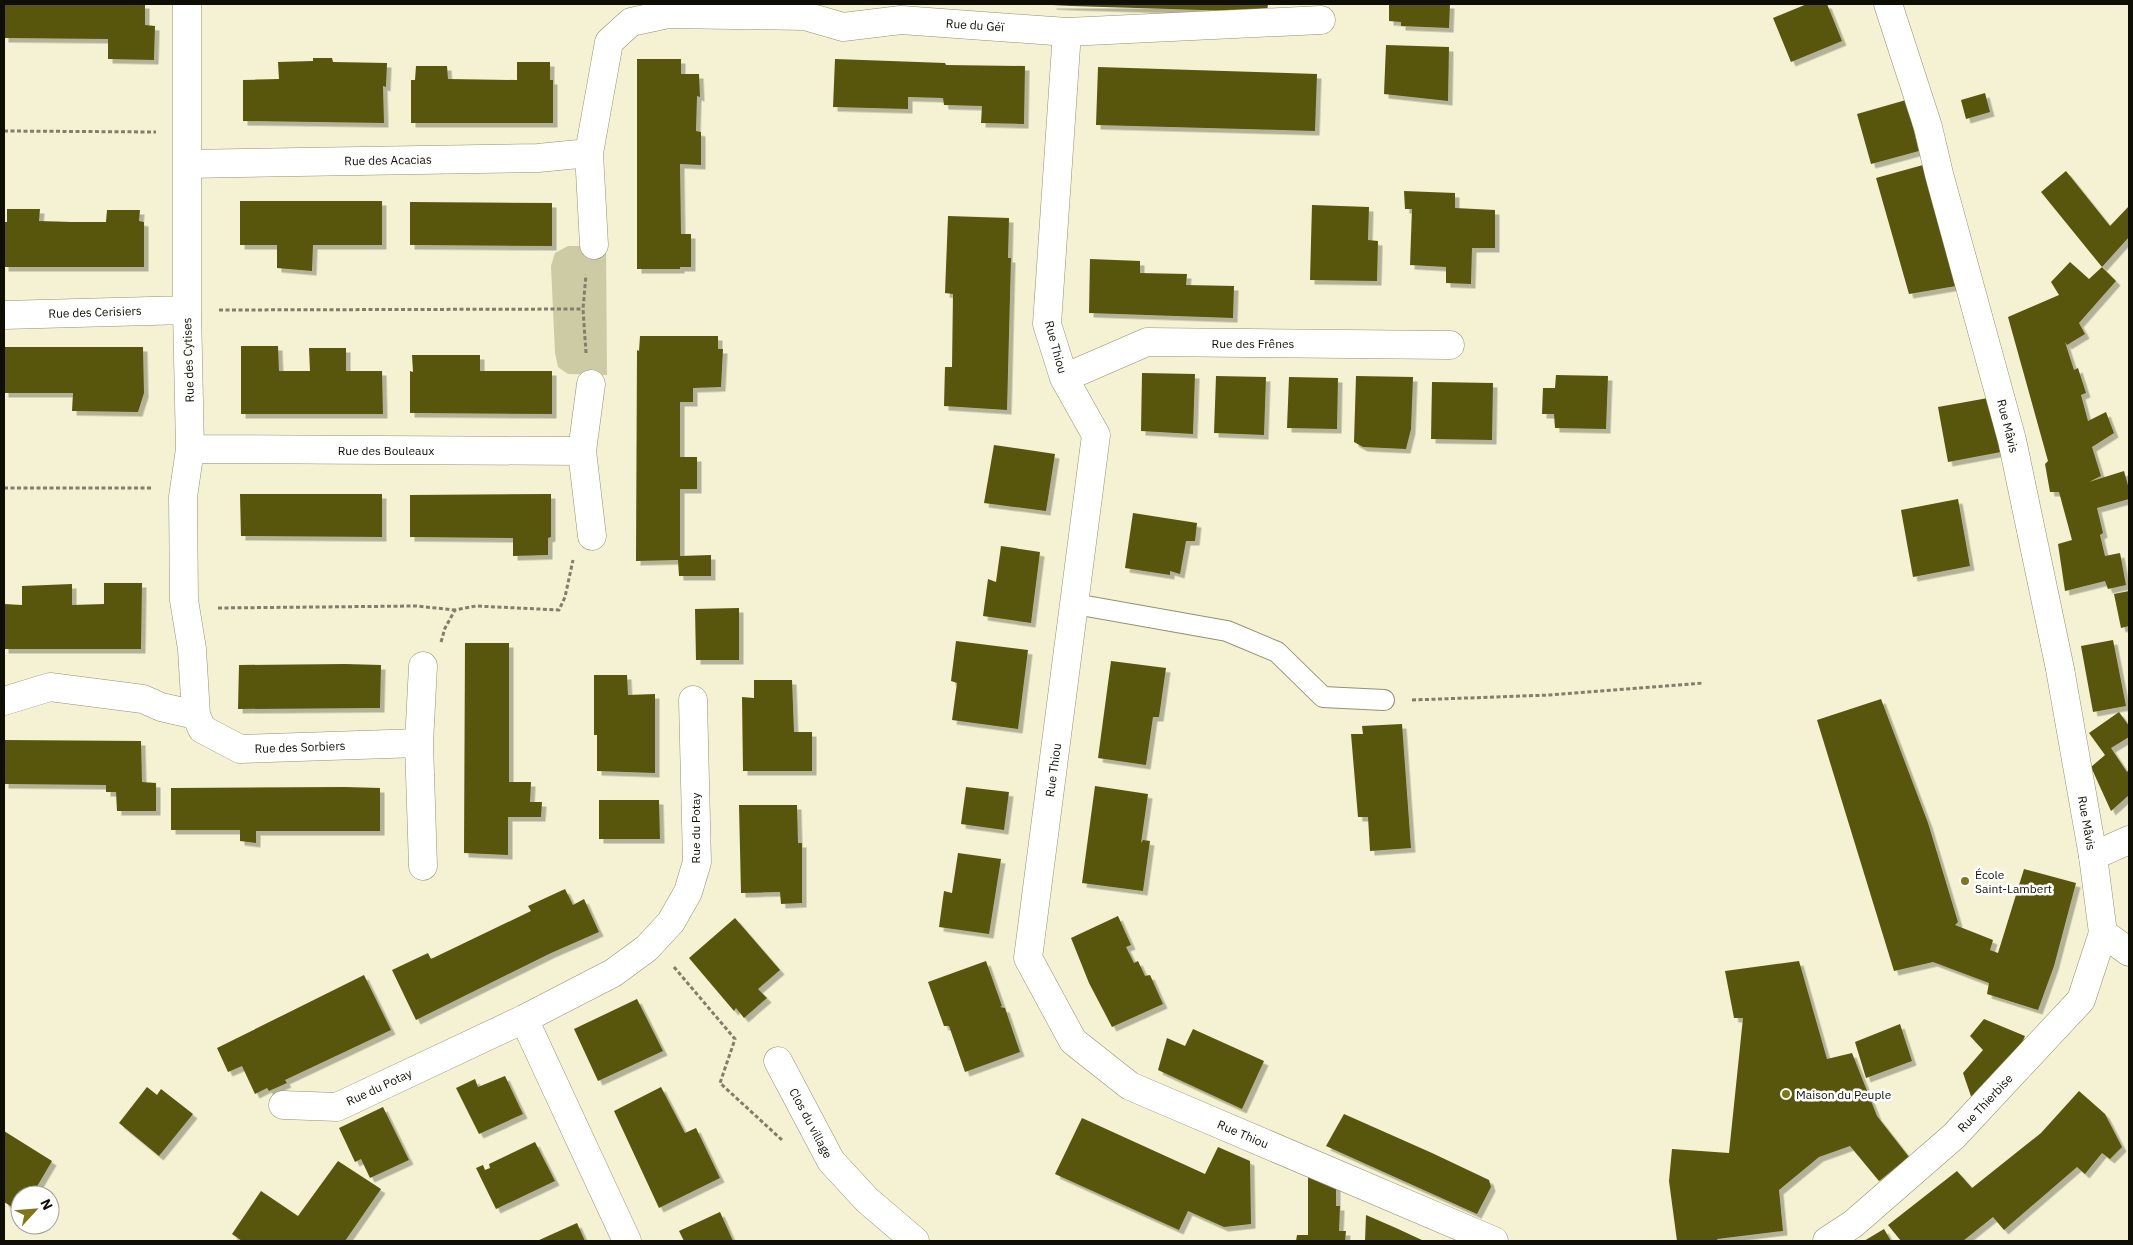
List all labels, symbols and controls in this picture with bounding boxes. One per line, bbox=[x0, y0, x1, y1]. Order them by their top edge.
street label: Rue du Géï bbox=[945, 15, 1006, 35]
street label: Rue des Acacias bbox=[344, 152, 432, 168]
street label: Rue des Cerisiers bbox=[48, 303, 142, 321]
street label: Rue des Cytises bbox=[179, 317, 197, 403]
street label: Rue Thiou bbox=[1042, 319, 1070, 375]
street label: Rue des Frênes bbox=[1212, 336, 1295, 351]
street label: Rue Mâvis bbox=[1994, 398, 2022, 455]
street label: Rue des Bouleaux bbox=[338, 443, 434, 458]
street label: Rue des Sorbiers bbox=[254, 738, 346, 756]
street label: Rue Thiou bbox=[1042, 742, 1064, 798]
street label: Rue du Potay bbox=[688, 793, 703, 863]
street label: Rue Mâvis bbox=[2075, 795, 2099, 851]
place label: École Saint-Lambert bbox=[1975, 867, 2052, 896]
marker: École Saint-Lambert bbox=[1959, 875, 1971, 887]
street label: Rue du Potay bbox=[344, 1065, 414, 1109]
street label: Rue Thierbise bbox=[1954, 1071, 2016, 1135]
street label: Clos du village bbox=[786, 1085, 836, 1161]
place label: Maison du Peuple bbox=[1796, 1087, 1892, 1102]
marker: Maison du Peuple bbox=[1780, 1088, 1792, 1100]
street label: Rue Thiou bbox=[1215, 1117, 1271, 1151]
north arrow bbox=[10, 1185, 60, 1235]
text: N bbox=[36, 1196, 57, 1213]

